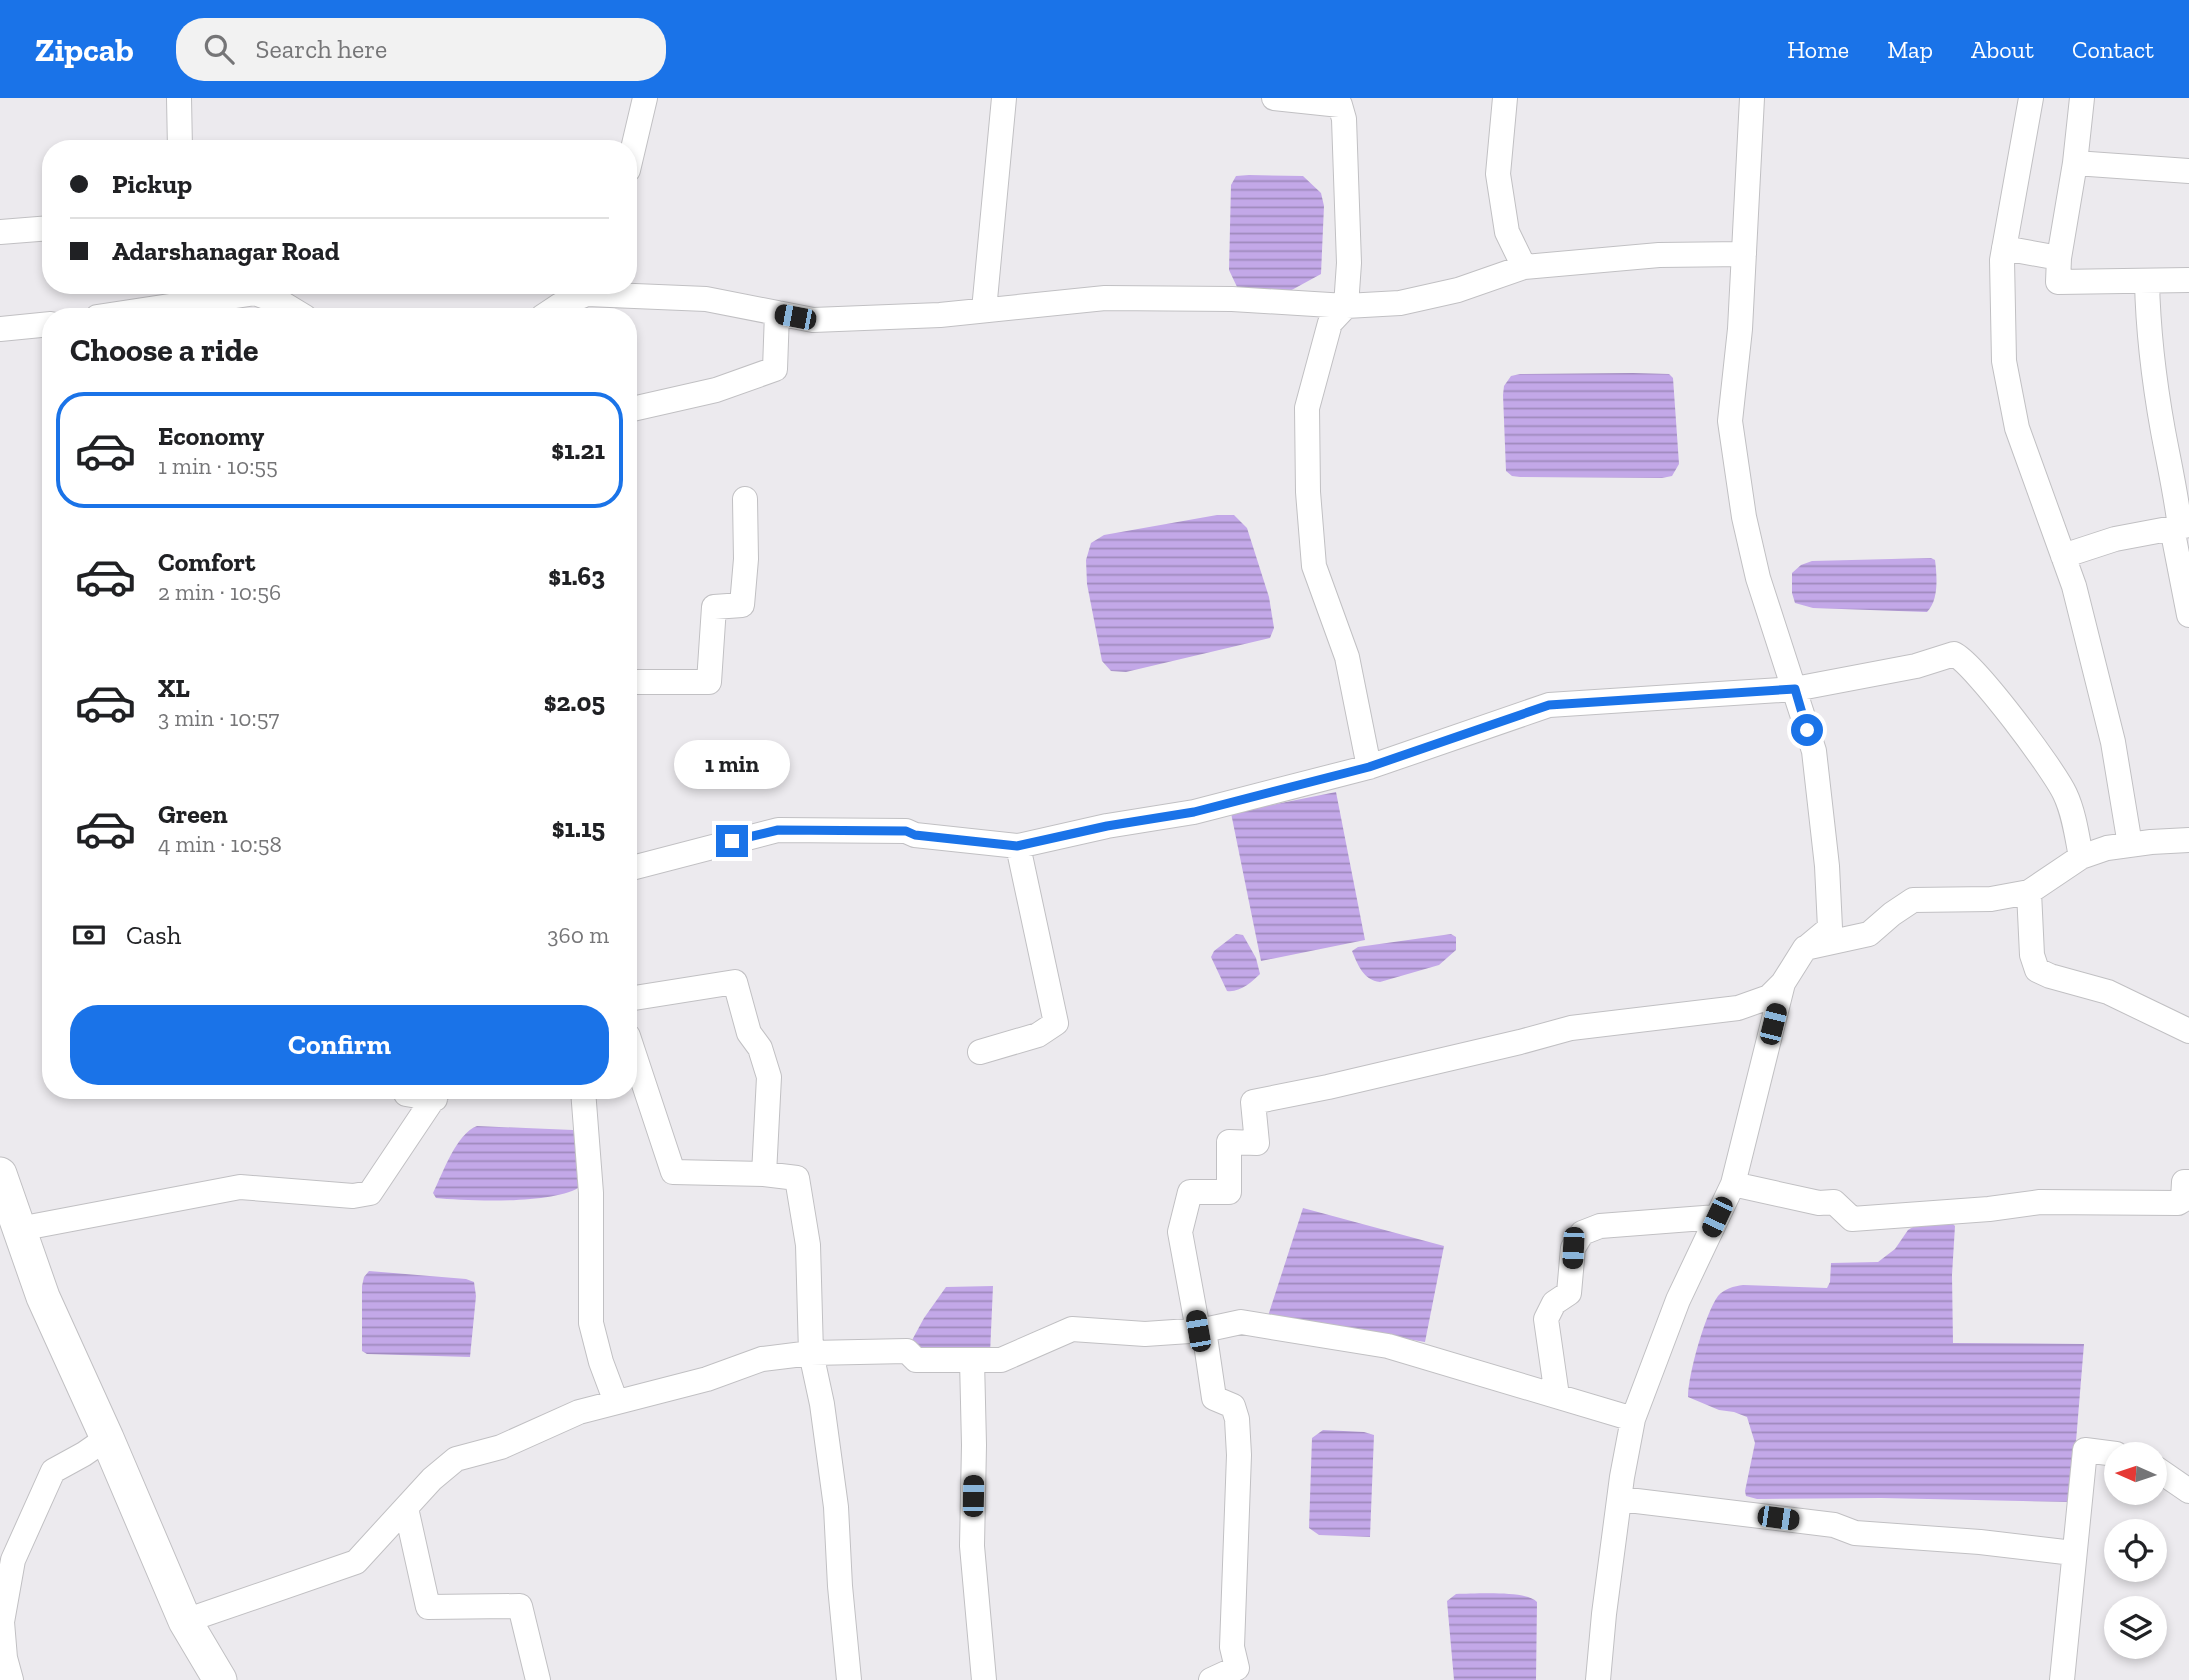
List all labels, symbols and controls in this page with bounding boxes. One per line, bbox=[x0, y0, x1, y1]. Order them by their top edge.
search box bbox=[176, 18, 666, 81]
text: Zipcab bbox=[35, 30, 134, 69]
icon: search bbox=[200, 30, 238, 68]
text: Search here bbox=[256, 33, 387, 65]
text: Home bbox=[1787, 35, 1849, 64]
text: Map bbox=[1887, 35, 1933, 64]
text: About bbox=[1971, 35, 2034, 64]
text: Contact bbox=[2072, 35, 2154, 64]
text: Pickup bbox=[112, 168, 192, 200]
text: Adarshanagar Road bbox=[112, 235, 340, 267]
car bbox=[773, 303, 818, 331]
text: Choose a ride bbox=[70, 331, 258, 369]
icon: car bbox=[74, 419, 137, 482]
text: Economy bbox=[158, 420, 264, 452]
text: $1.21 bbox=[551, 434, 605, 466]
text: 1 min · 10:55 bbox=[158, 452, 278, 480]
icon: car bbox=[74, 545, 137, 608]
text: Comfort bbox=[158, 546, 255, 578]
text: $1.63 bbox=[548, 560, 605, 592]
text: 2 min · 10:56 bbox=[158, 578, 281, 606]
icon: car bbox=[74, 671, 137, 734]
text: XL bbox=[158, 672, 190, 704]
text: $2.05 bbox=[544, 686, 605, 718]
text: 3 min · 10:57 bbox=[158, 704, 279, 732]
route start bbox=[1791, 714, 1823, 746]
callout: 1 min bbox=[674, 740, 790, 788]
text: 1 min bbox=[705, 750, 759, 778]
icon: car bbox=[74, 797, 137, 860]
text: Green bbox=[158, 798, 228, 830]
text: $1.15 bbox=[552, 812, 605, 844]
route end bbox=[716, 825, 748, 857]
text: 4 min · 10:58 bbox=[158, 830, 282, 858]
icon: cash bbox=[70, 916, 108, 954]
text: Cash bbox=[126, 919, 181, 951]
text: 360 m bbox=[547, 921, 609, 949]
car bbox=[1758, 1001, 1789, 1047]
button: Confirm bbox=[70, 1005, 609, 1085]
car bbox=[1699, 1194, 1736, 1240]
car bbox=[1562, 1226, 1585, 1270]
car bbox=[1185, 1308, 1212, 1354]
north arrow bbox=[2104, 1442, 2166, 1505]
map controls bbox=[2104, 1442, 2167, 1659]
car bbox=[963, 1475, 984, 1517]
car bbox=[1756, 1505, 1801, 1531]
button: locate bbox=[2104, 1519, 2167, 1582]
button: layers bbox=[2104, 1596, 2167, 1659]

